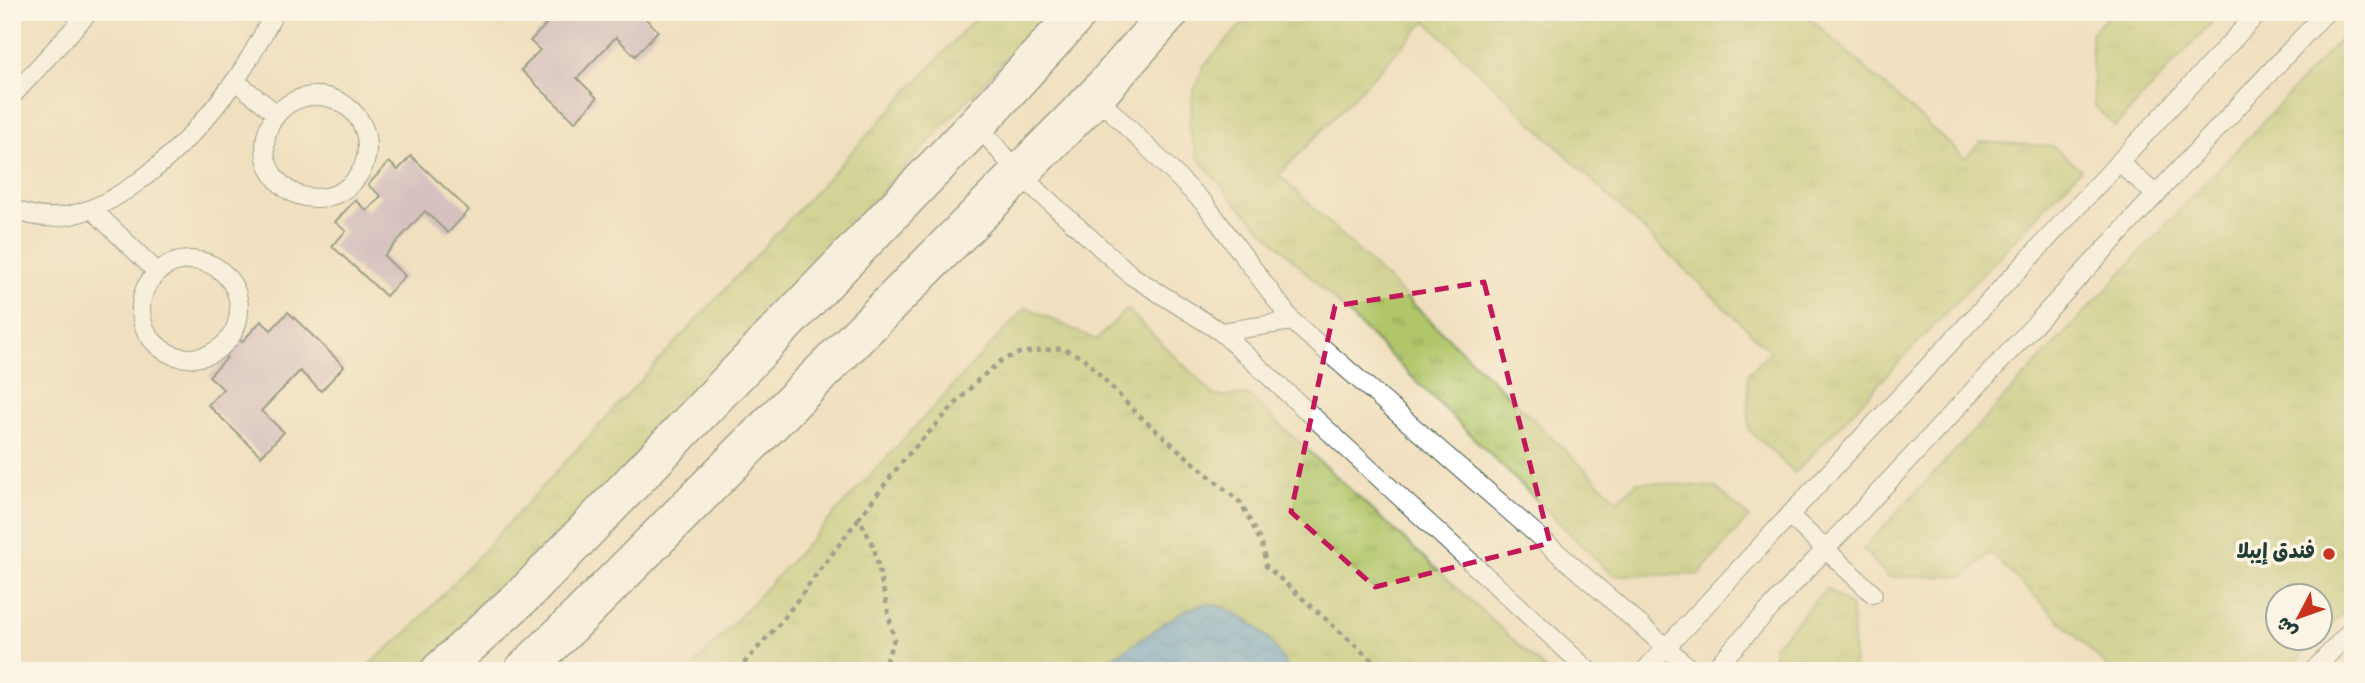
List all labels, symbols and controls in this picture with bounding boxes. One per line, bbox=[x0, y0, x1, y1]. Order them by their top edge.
place label: فندق إيبلا bbox=[2237, 539, 2315, 569]
marker: فندق إيبلا bbox=[2321, 546, 2337, 562]
north arrow bbox=[2264, 582, 2334, 652]
text: ش bbox=[2272, 609, 2306, 643]

